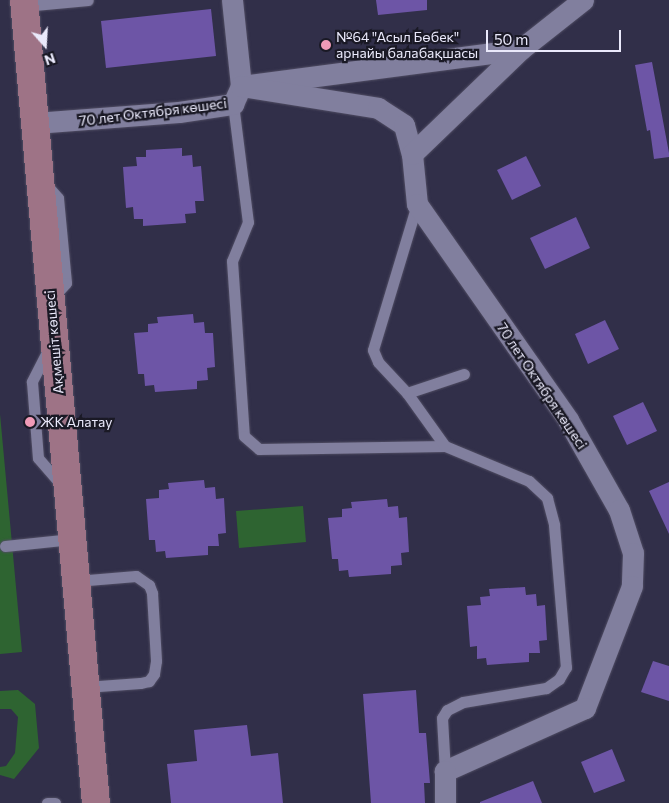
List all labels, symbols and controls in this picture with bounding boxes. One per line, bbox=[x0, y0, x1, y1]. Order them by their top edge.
north arrow bbox=[20, 20, 70, 70]
scale bar bbox=[489, 20, 624, 52]
place label: №64 "Асыл Бөбек" арнайы балабақшасы bbox=[336, 29, 478, 62]
text: 50 m bbox=[494, 30, 528, 48]
marker: №64 "Асыл Бөбек" арнайы балабақшасы bbox=[320, 39, 332, 51]
text: N bbox=[42, 50, 58, 69]
street label: 70 лет Октября көшесі bbox=[78, 95, 228, 129]
street label: Ақмешіт көшесі bbox=[41, 289, 67, 395]
street label: 70 лет Октября көшесі bbox=[493, 320, 591, 452]
place label: ЖК Алатау bbox=[40, 414, 112, 430]
marker: ЖК Алатау bbox=[24, 416, 36, 428]

